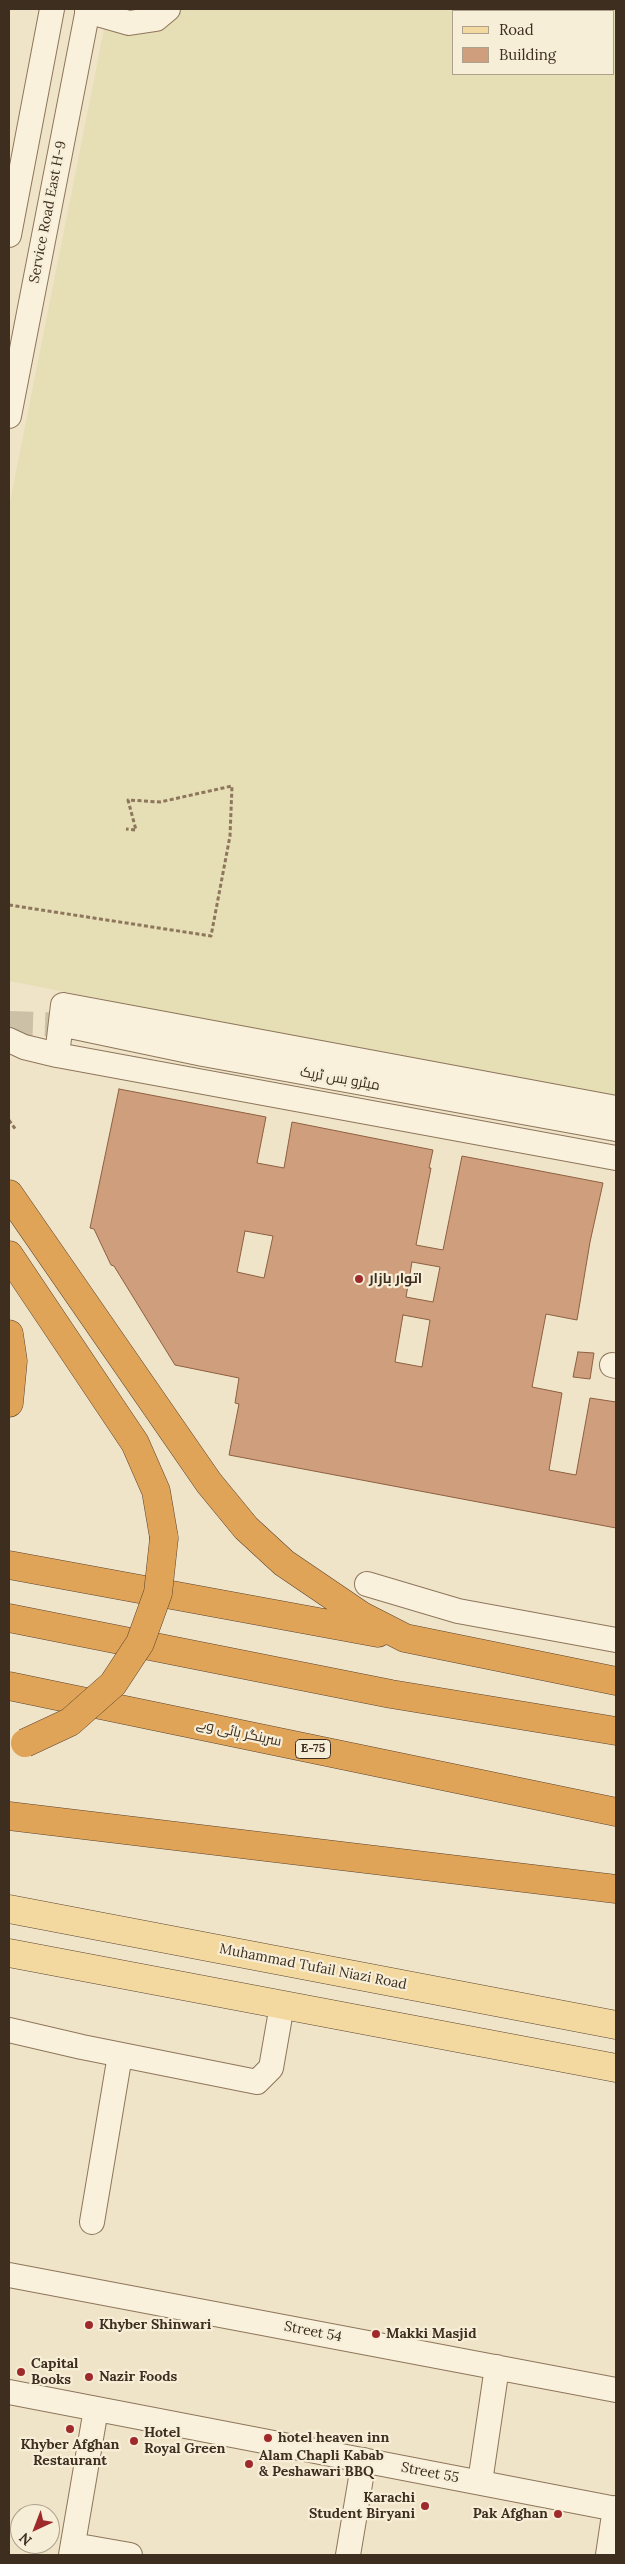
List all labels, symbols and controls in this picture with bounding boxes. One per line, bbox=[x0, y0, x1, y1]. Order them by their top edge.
legend bbox=[452, 10, 615, 75]
text: Road bbox=[499, 20, 534, 39]
text: Building bbox=[499, 45, 556, 64]
street label: Service Road East H-9 bbox=[26, 139, 70, 285]
street label: میٹرو بس ٹریک bbox=[299, 1064, 381, 1094]
place label: اتوار بازار bbox=[369, 1271, 422, 1287]
marker: اتوار بازار bbox=[353, 1273, 365, 1285]
street label: سرینگر ہائی وے bbox=[195, 1716, 283, 1750]
road number: E-75 bbox=[296, 1740, 330, 1758]
street label: Muhammad Tufail Niazi Road bbox=[218, 1941, 408, 1993]
place label: Khyber Shinwari bbox=[99, 2317, 211, 2333]
street label: Street 54 bbox=[283, 2318, 343, 2346]
marker: Khyber Shinwari bbox=[83, 2319, 95, 2331]
place label: Makki Masjid bbox=[386, 2326, 476, 2342]
marker: Makki Masjid bbox=[370, 2328, 382, 2340]
place label: Capital Books bbox=[31, 2356, 78, 2388]
marker: Capital Books bbox=[15, 2366, 27, 2378]
place label: Nazir Foods bbox=[99, 2369, 177, 2385]
marker: Nazir Foods bbox=[83, 2371, 95, 2383]
marker: Khyber Afghan Restaurant bbox=[64, 2423, 76, 2435]
place label: Hotel Royal Green bbox=[144, 2425, 225, 2458]
place label: hotel heaven inn bbox=[278, 2430, 389, 2446]
marker: hotel heaven inn bbox=[262, 2432, 274, 2444]
marker: Hotel Royal Green bbox=[128, 2435, 140, 2447]
place label: Khyber Afghan Restaurant bbox=[20, 2437, 120, 2470]
place label: Alam Chapli Kabab & Peshawari BBQ bbox=[259, 2448, 384, 2480]
marker: Alam Chapli Kabab & Peshawari BBQ bbox=[243, 2458, 255, 2470]
street label: Street 55 bbox=[400, 2459, 460, 2487]
place label: Karachi Student Biryani bbox=[309, 2490, 415, 2522]
marker: Karachi Student Biryani bbox=[419, 2500, 431, 2512]
north arrow bbox=[10, 2504, 60, 2554]
place label: Pak Afghan bbox=[473, 2506, 548, 2522]
marker: Pak Afghan bbox=[552, 2508, 564, 2520]
text: N bbox=[15, 2529, 36, 2550]

